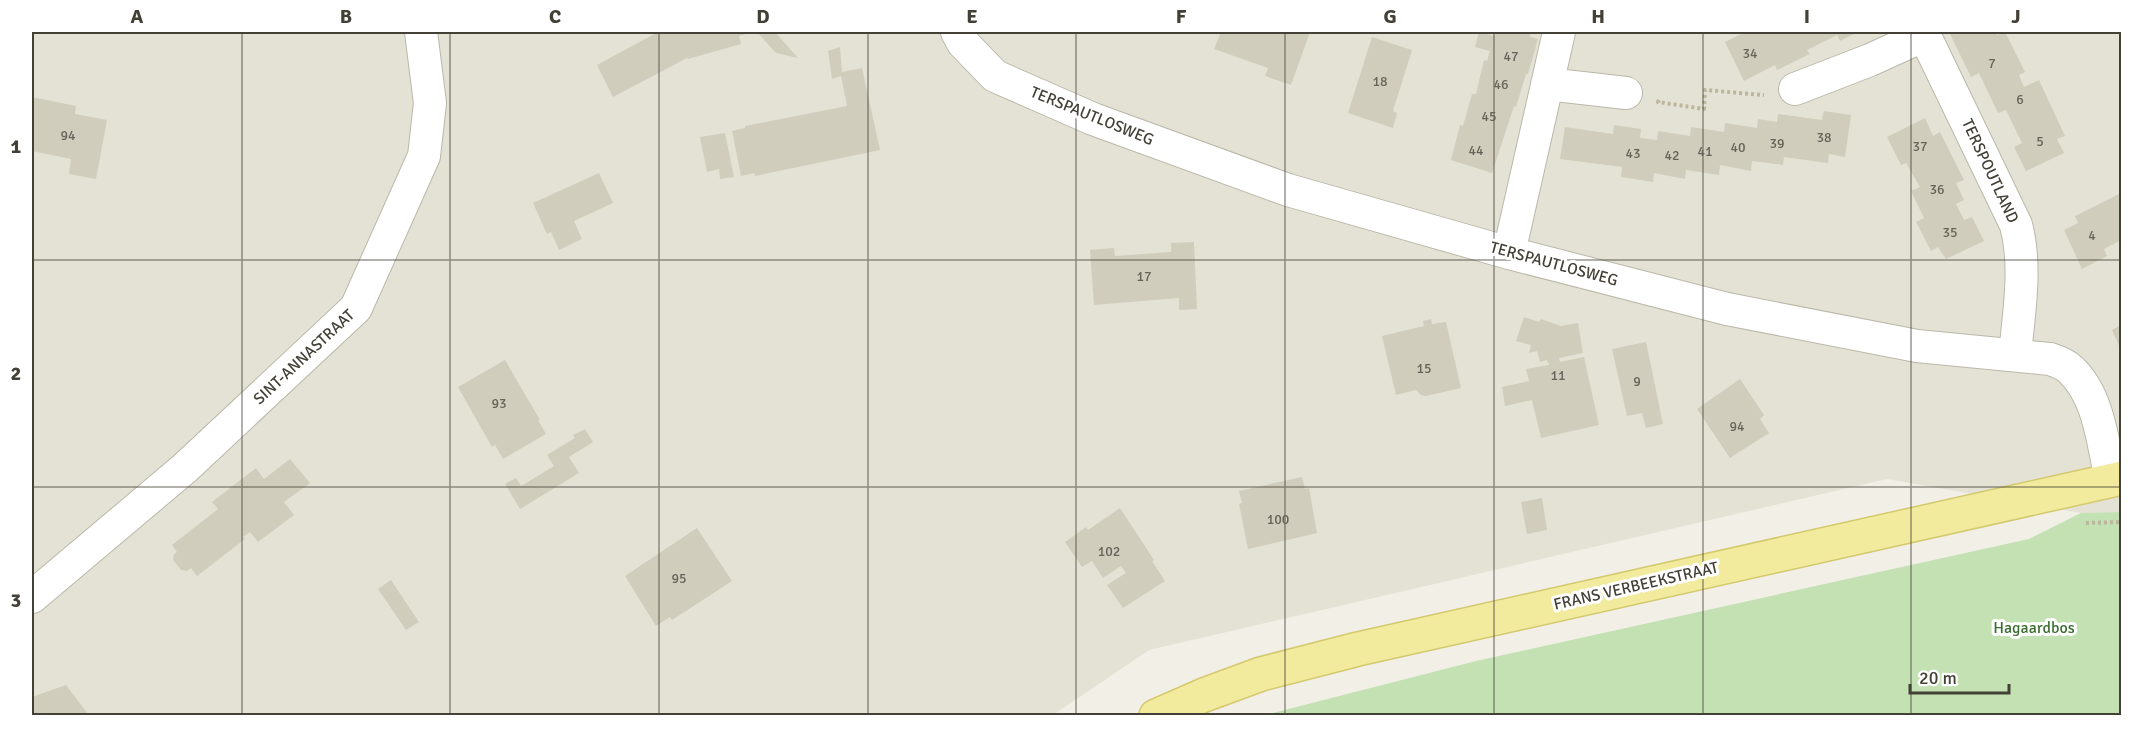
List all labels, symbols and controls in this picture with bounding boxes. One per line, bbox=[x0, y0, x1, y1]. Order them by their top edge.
text: A bbox=[131, 4, 144, 29]
text: B bbox=[340, 4, 352, 29]
text: C bbox=[549, 4, 561, 29]
text: D bbox=[756, 4, 770, 29]
text: E bbox=[966, 4, 978, 29]
text: F bbox=[1176, 4, 1187, 29]
text: G bbox=[1383, 4, 1397, 29]
text: H bbox=[1591, 4, 1605, 29]
text: I bbox=[1804, 4, 1810, 29]
text: J bbox=[2011, 4, 2021, 29]
house number: 34 bbox=[1742, 45, 1758, 62]
house number: 47 bbox=[1503, 48, 1519, 65]
house number: 7 bbox=[1988, 55, 1996, 72]
house number: 18 bbox=[1372, 73, 1388, 90]
house number: 46 bbox=[1493, 76, 1509, 93]
street label: TERSPAUTLOSWEG bbox=[1027, 82, 1157, 150]
house number: 6 bbox=[2016, 91, 2024, 108]
house number: 45 bbox=[1481, 108, 1497, 125]
street label: TERSPOUTLAND bbox=[1957, 116, 2023, 226]
house number: 94 bbox=[60, 127, 76, 144]
house number: 38 bbox=[1816, 129, 1832, 146]
house number: 5 bbox=[2036, 133, 2044, 150]
text: 1 bbox=[11, 134, 22, 159]
house number: 39 bbox=[1769, 135, 1785, 152]
house number: 37 bbox=[1912, 138, 1928, 155]
house number: 40 bbox=[1730, 139, 1746, 156]
house number: 44 bbox=[1468, 142, 1484, 159]
house number: 41 bbox=[1697, 143, 1713, 160]
house number: 43 bbox=[1625, 145, 1641, 162]
house number: 42 bbox=[1664, 147, 1680, 164]
house number: 36 bbox=[1929, 181, 1945, 198]
house number: 35 bbox=[1942, 224, 1958, 241]
house number: 4 bbox=[2088, 227, 2096, 244]
street label: TERSPAUTLOSWEG bbox=[1488, 237, 1620, 291]
house number: 17 bbox=[1136, 268, 1152, 285]
street label: SINT-ANNASTRAAT bbox=[249, 305, 359, 409]
house number: 15 bbox=[1416, 360, 1432, 377]
text: 2 bbox=[11, 361, 21, 386]
house number: 11 bbox=[1550, 367, 1566, 384]
house number: 9 bbox=[1633, 373, 1641, 390]
house number: 93 bbox=[491, 395, 507, 412]
house number: 94 bbox=[1729, 418, 1745, 435]
house number: 100 bbox=[1267, 511, 1289, 528]
house number: 102 bbox=[1098, 543, 1120, 560]
street label: FRANS VERBEEKSTRAAT bbox=[1552, 557, 1721, 615]
house number: 95 bbox=[671, 570, 687, 587]
text: 3 bbox=[11, 588, 21, 613]
park label: Hagaardbos bbox=[1993, 618, 2075, 638]
scale bar bbox=[1910, 657, 2009, 695]
text: 20 m bbox=[1919, 667, 1957, 689]

